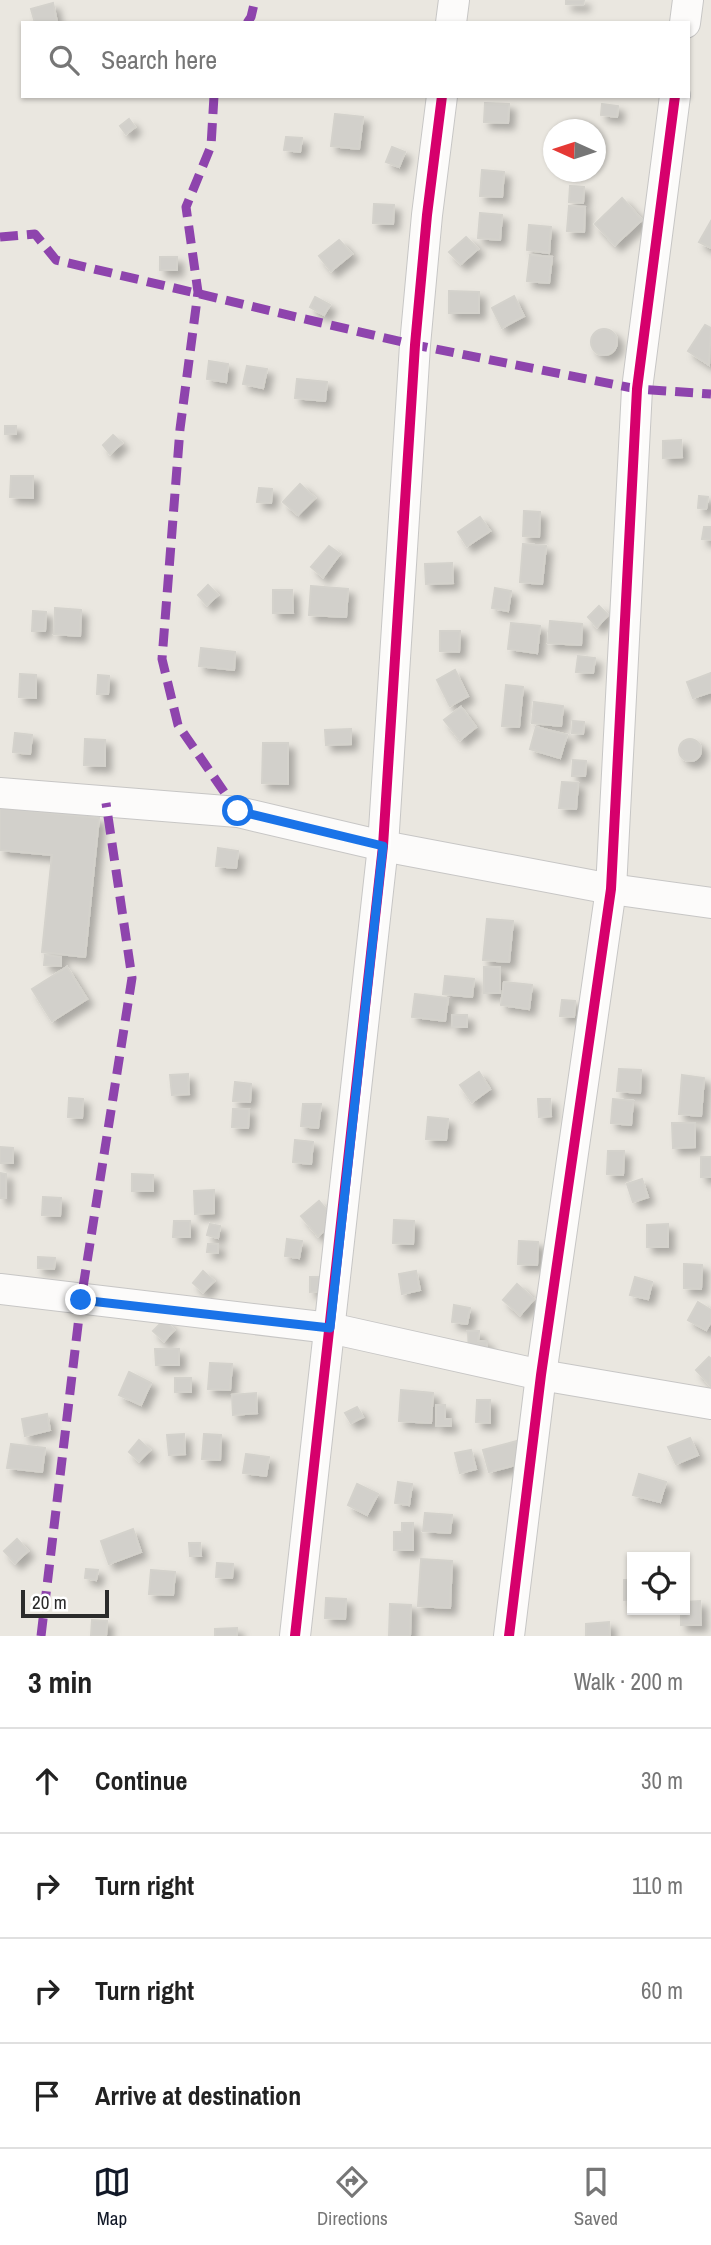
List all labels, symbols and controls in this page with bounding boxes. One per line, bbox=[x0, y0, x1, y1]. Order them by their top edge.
search box bbox=[21, 21, 690, 98]
icon: search bbox=[45, 41, 83, 79]
text: Search here bbox=[101, 42, 217, 77]
north arrow bbox=[543, 119, 606, 182]
route start bbox=[222, 795, 253, 826]
route end bbox=[65, 1284, 96, 1315]
map controls bbox=[627, 1552, 690, 1615]
button: locate bbox=[627, 1552, 690, 1615]
scale bar bbox=[21, 1587, 108, 1619]
text: 20 m bbox=[32, 1589, 67, 1615]
text: 3 min bbox=[28, 1662, 92, 1702]
text: Walk · 200 m bbox=[574, 1666, 683, 1697]
icon: ahead bbox=[28, 1762, 66, 1800]
text: Continue bbox=[95, 1763, 187, 1798]
text: 30 m bbox=[641, 1765, 683, 1796]
icon: right bbox=[28, 1867, 66, 1905]
text: Turn right bbox=[95, 1868, 194, 1903]
text: 110 m bbox=[632, 1870, 683, 1901]
icon: right bbox=[28, 1972, 66, 2010]
text: Turn right bbox=[95, 1973, 194, 2008]
text: 60 m bbox=[641, 1975, 683, 2006]
icon: arrive bbox=[28, 2077, 66, 2115]
text: Arrive at destination bbox=[95, 2078, 301, 2113]
tab: Map bbox=[93, 2163, 131, 2231]
tab: Directions bbox=[317, 2163, 388, 2231]
tab: Saved bbox=[574, 2163, 618, 2231]

